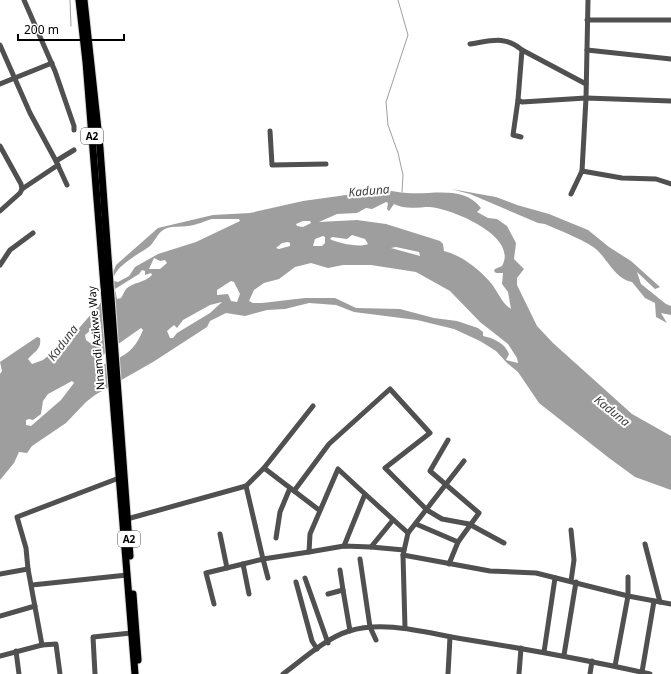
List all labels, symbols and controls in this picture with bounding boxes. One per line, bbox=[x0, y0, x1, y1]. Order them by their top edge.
scale bar bbox=[18, 16, 124, 42]
text: 200 m bbox=[24, 21, 59, 38]
road number: A2 bbox=[81, 128, 103, 144]
water label: Kaduna bbox=[348, 180, 390, 201]
street label: Nnamdi Azikwe Way bbox=[83, 285, 108, 391]
water label: Kaduna bbox=[43, 321, 82, 364]
water label: Kaduna bbox=[591, 391, 634, 430]
road number: A2 bbox=[118, 531, 140, 547]

